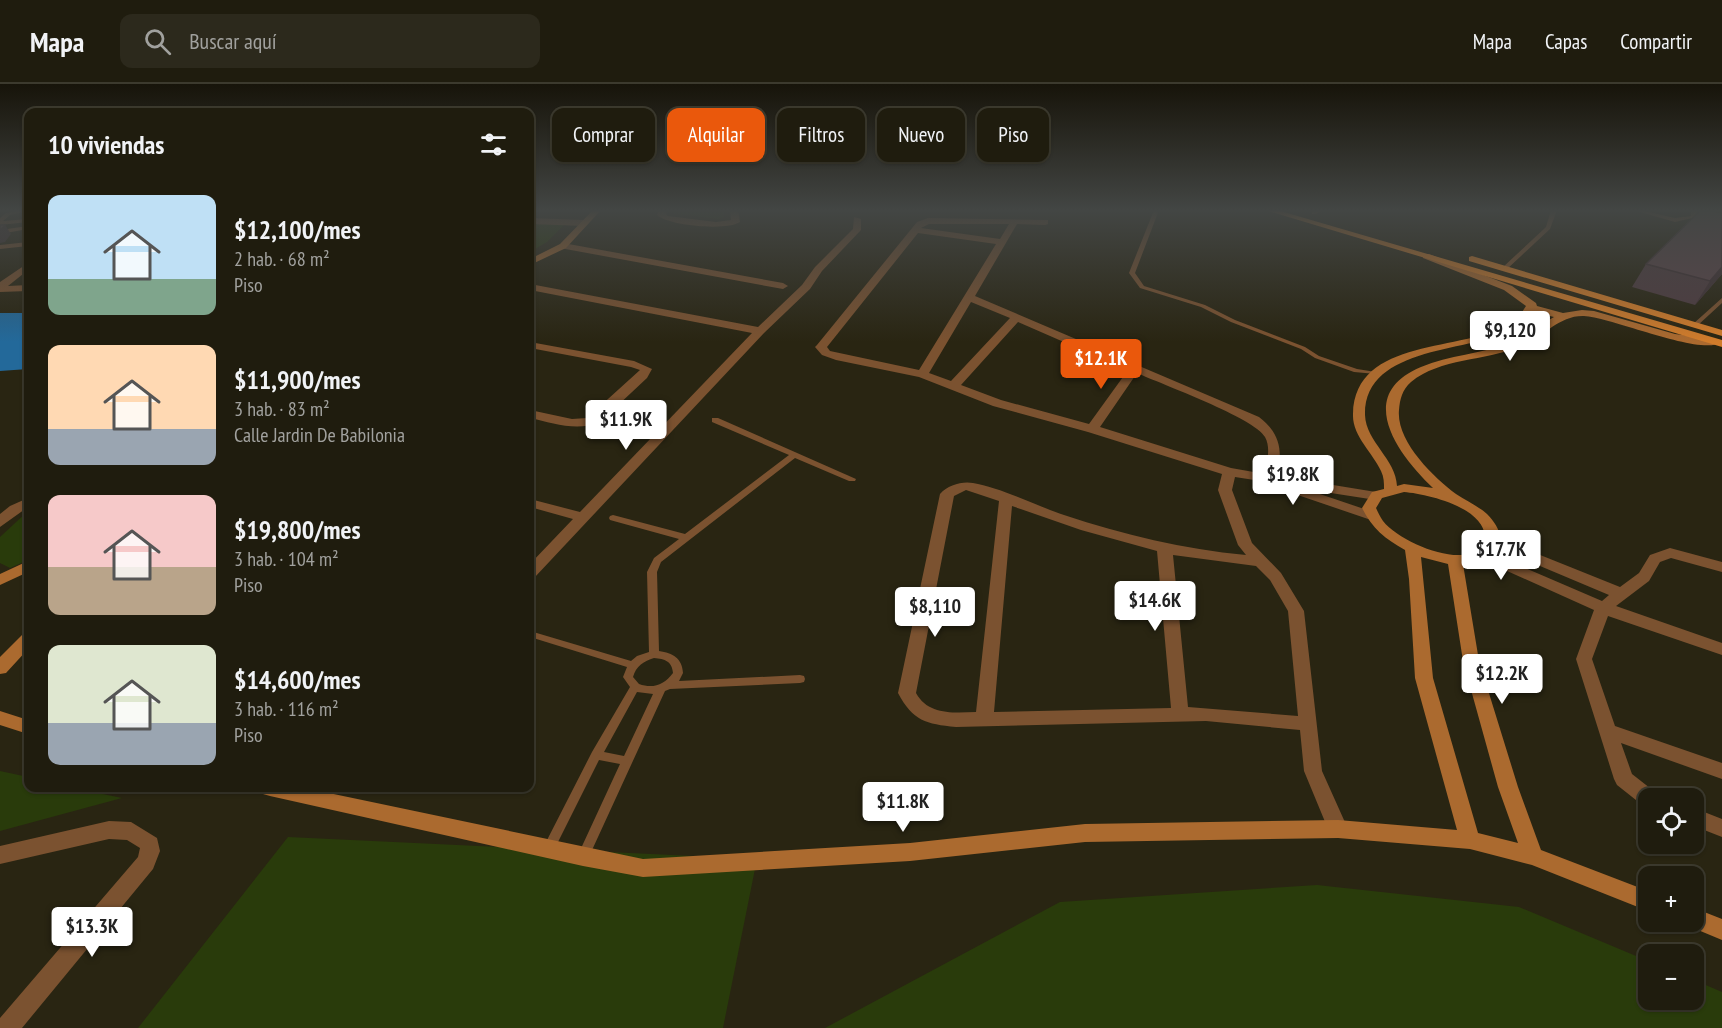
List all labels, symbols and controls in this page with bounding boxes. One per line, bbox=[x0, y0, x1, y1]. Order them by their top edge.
search box bbox=[120, 14, 540, 68]
text: Mapa bbox=[30, 23, 84, 60]
icon: search bbox=[141, 25, 174, 58]
text: Buscar aquí bbox=[189, 27, 277, 55]
text: Mapa bbox=[1473, 28, 1512, 55]
text: Capas bbox=[1545, 28, 1587, 55]
text: Compartir bbox=[1620, 28, 1692, 55]
chip: Comprar bbox=[552, 108, 655, 162]
chip: Alquilar bbox=[667, 108, 765, 162]
chip: Filtros bbox=[777, 108, 865, 162]
chip: Nuevo bbox=[877, 108, 965, 162]
chip: Piso bbox=[977, 108, 1049, 162]
text: 10 viviendas bbox=[48, 128, 164, 161]
icon: filters bbox=[477, 128, 510, 161]
text: $12,100/mes bbox=[234, 213, 361, 246]
icon: home bbox=[96, 219, 168, 291]
text: 2 hab. · 68 m² bbox=[234, 246, 330, 272]
text: Piso bbox=[234, 272, 263, 298]
pin: $9,120 bbox=[1461, 311, 1559, 362]
text: $9,120 bbox=[1484, 317, 1536, 343]
pin: $12.1K bbox=[1052, 339, 1150, 390]
text: $12.1K bbox=[1075, 345, 1127, 371]
text: $11,900/mes bbox=[234, 363, 361, 396]
icon: home bbox=[96, 369, 168, 441]
text: 3 hab. · 83 m² bbox=[234, 396, 330, 422]
pin: $11.9K bbox=[577, 400, 675, 451]
text: $11.9K bbox=[600, 406, 652, 432]
text: Calle Jardin De Babilonia bbox=[234, 422, 405, 448]
pin: $19.8K bbox=[1244, 455, 1342, 506]
text: $19.8K bbox=[1267, 461, 1319, 487]
text: $19,800/mes bbox=[234, 513, 361, 546]
icon: home bbox=[96, 519, 168, 591]
pin: $17.7K bbox=[1452, 530, 1550, 581]
text: $17.7K bbox=[1476, 536, 1526, 562]
text: 3 hab. · 104 m² bbox=[234, 546, 339, 572]
text: Piso bbox=[234, 572, 263, 598]
pin: $14.6K bbox=[1106, 581, 1204, 632]
pin: $8,110 bbox=[886, 587, 984, 638]
text: $14.6K bbox=[1129, 587, 1181, 613]
text: $8,110 bbox=[909, 593, 961, 619]
pin: $12.2K bbox=[1453, 654, 1551, 705]
text: $12.2K bbox=[1476, 660, 1528, 686]
text: $14,600/mes bbox=[234, 663, 361, 696]
icon: home bbox=[96, 669, 168, 741]
text: 3 hab. · 116 m² bbox=[234, 696, 339, 722]
text: Piso bbox=[234, 722, 263, 748]
pin: $11.8K bbox=[854, 782, 952, 833]
text: $11.8K bbox=[877, 788, 929, 814]
map controls bbox=[1638, 788, 1704, 1010]
button: locate bbox=[1638, 788, 1704, 854]
button: + bbox=[1638, 866, 1704, 932]
pin: $13.3K bbox=[43, 907, 141, 958]
text: $13.3K bbox=[66, 913, 118, 939]
button: − bbox=[1638, 944, 1704, 1010]

